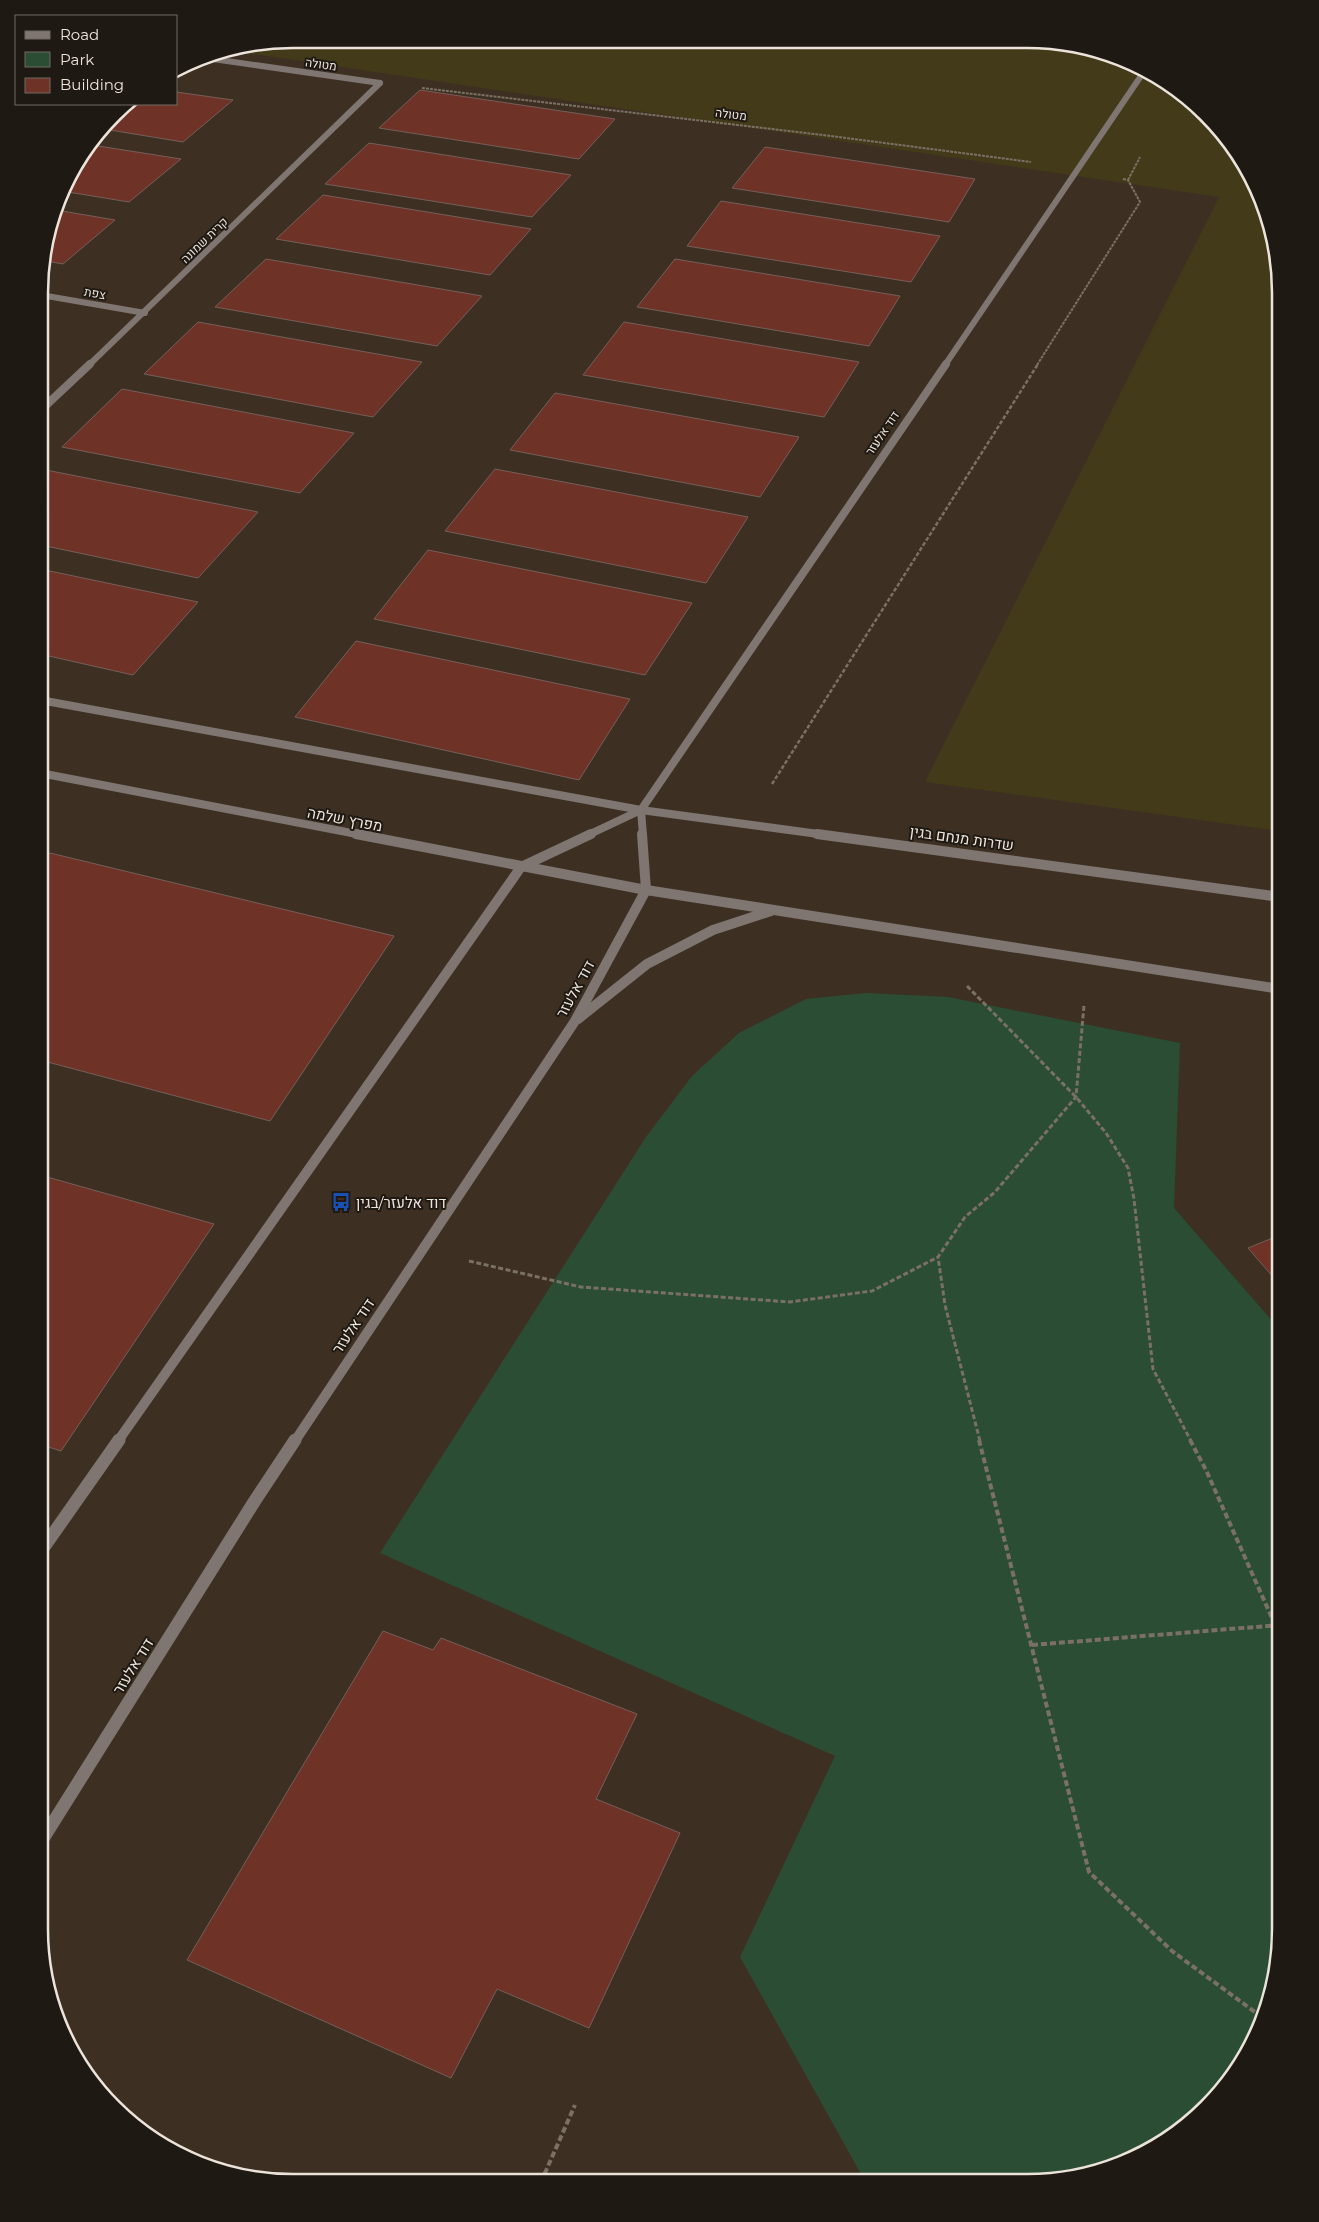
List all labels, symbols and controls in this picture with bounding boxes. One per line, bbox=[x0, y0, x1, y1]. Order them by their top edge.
legend bbox=[15, 15, 178, 105]
text: Road bbox=[60, 25, 99, 44]
text: Park bbox=[60, 50, 94, 69]
street label: מטולה bbox=[304, 54, 338, 74]
text: Building bbox=[60, 75, 124, 94]
street label: מטולה bbox=[714, 105, 748, 123]
street label: קרית שמונה bbox=[177, 214, 231, 266]
street label: צפת bbox=[83, 284, 107, 302]
street label: דוד אלעזר bbox=[862, 408, 902, 458]
street label: מפרץ שלמה bbox=[306, 802, 384, 836]
street label: שדרות מנחם בגין bbox=[909, 821, 1015, 855]
street label: דוד אלעזר bbox=[552, 957, 599, 1021]
bus stop icon: דוד אלעזר/בגין bbox=[330, 1191, 352, 1213]
place label: דוד אלעזר/בגין bbox=[356, 1193, 446, 1212]
street label: דוד אלעזר bbox=[328, 1295, 378, 1357]
street label: דוד אלעזר bbox=[108, 1634, 158, 1698]

